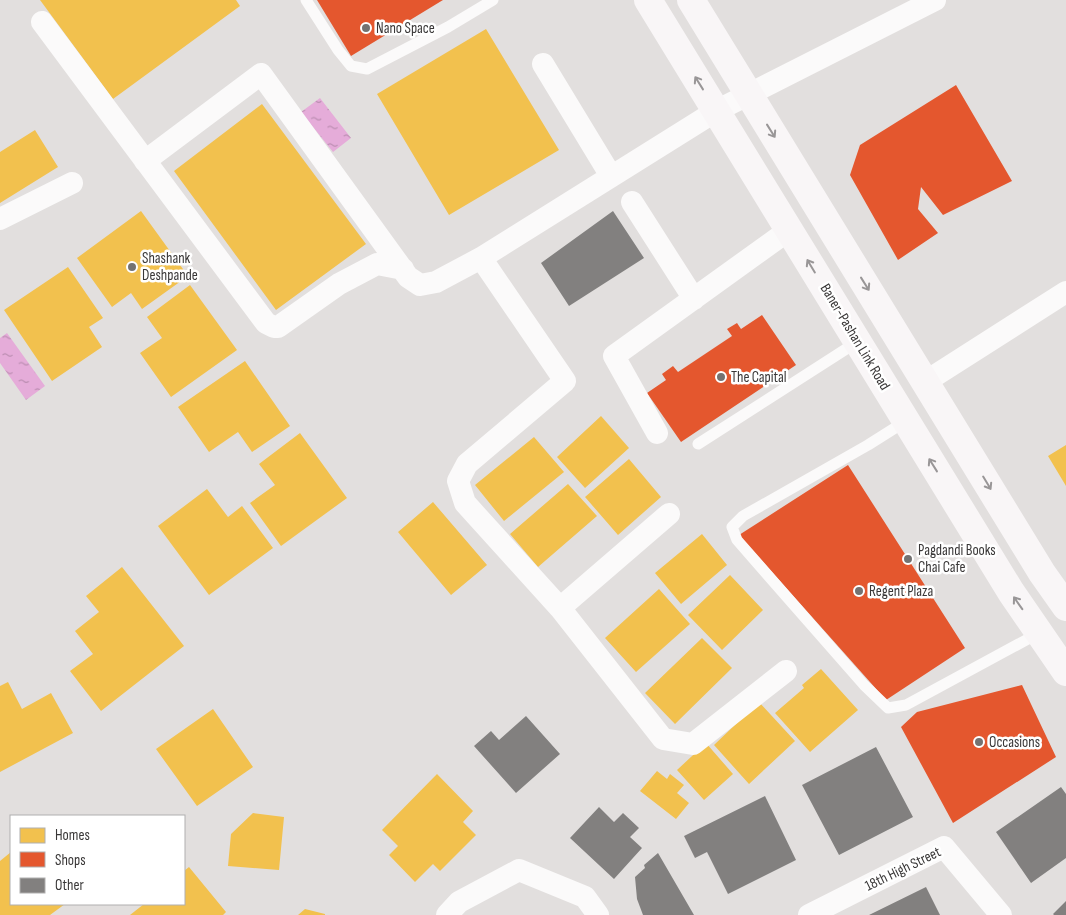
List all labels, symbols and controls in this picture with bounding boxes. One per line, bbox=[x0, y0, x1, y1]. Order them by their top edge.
place label: Nano Space bbox=[376, 19, 435, 38]
marker: Nano Space bbox=[360, 22, 372, 34]
one-way arrow bbox=[693, 77, 703, 91]
one-way arrow bbox=[766, 124, 777, 138]
place label: Shashank Deshpande bbox=[142, 249, 198, 285]
one-way arrow bbox=[806, 260, 816, 274]
marker: Shashank Deshpande bbox=[126, 261, 138, 273]
one-way arrow bbox=[861, 277, 871, 291]
street label: Baner-Pashan Link Road bbox=[816, 280, 894, 394]
place label: The Capital bbox=[731, 368, 787, 387]
marker: The Capital bbox=[715, 371, 727, 383]
one-way arrow bbox=[927, 458, 937, 472]
one-way arrow bbox=[982, 475, 992, 489]
place label: Pagdandi Books Chai Cafe bbox=[918, 541, 996, 577]
marker: Pagdandi Books Chai Cafe bbox=[902, 553, 914, 565]
place label: Regent Plaza bbox=[869, 582, 934, 601]
marker: Regent Plaza bbox=[853, 585, 865, 597]
one-way arrow bbox=[1013, 596, 1023, 610]
place label: Occasions bbox=[989, 733, 1040, 752]
marker: Occasions bbox=[973, 736, 985, 748]
legend bbox=[10, 815, 185, 905]
text: Homes bbox=[55, 826, 90, 845]
street label: 18th High Street bbox=[862, 842, 944, 896]
text: Shops bbox=[55, 851, 86, 870]
text: Other bbox=[55, 876, 84, 895]

